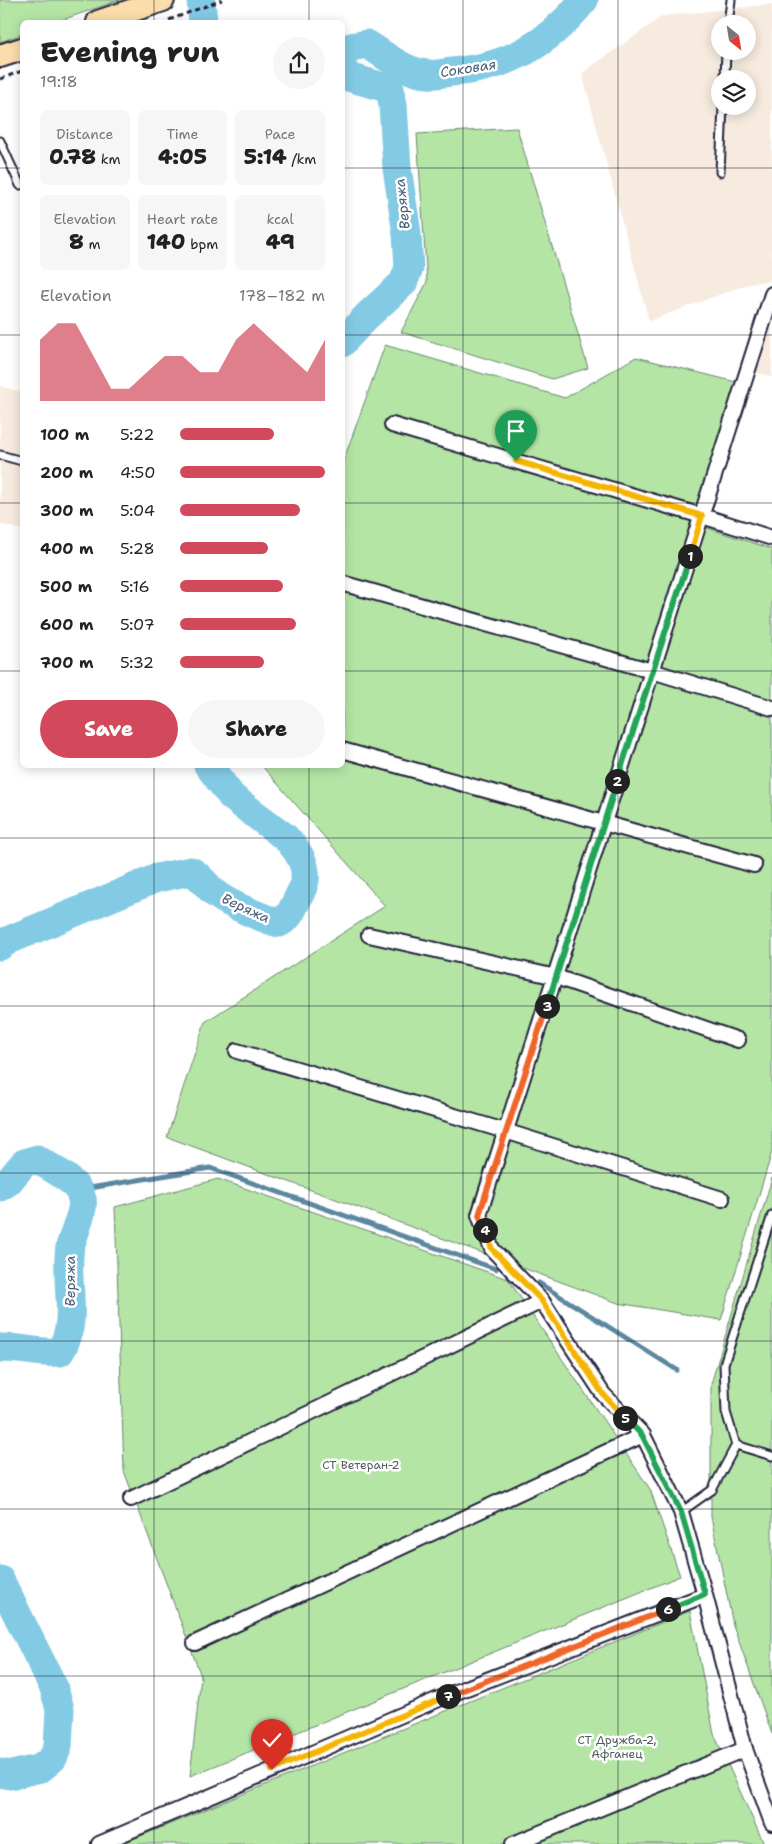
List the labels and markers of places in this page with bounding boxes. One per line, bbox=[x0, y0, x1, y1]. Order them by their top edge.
pin bbox=[495, 410, 537, 461]
pin: 1 bbox=[678, 544, 702, 568]
pin: 2 bbox=[604, 768, 630, 794]
pin: 3 bbox=[534, 994, 560, 1018]
pin: 4 bbox=[472, 1218, 498, 1242]
pin: 5 bbox=[612, 1406, 638, 1430]
pin: 6 bbox=[656, 1596, 680, 1622]
pin: 7 bbox=[436, 1684, 460, 1708]
pin bbox=[251, 1719, 293, 1770]

